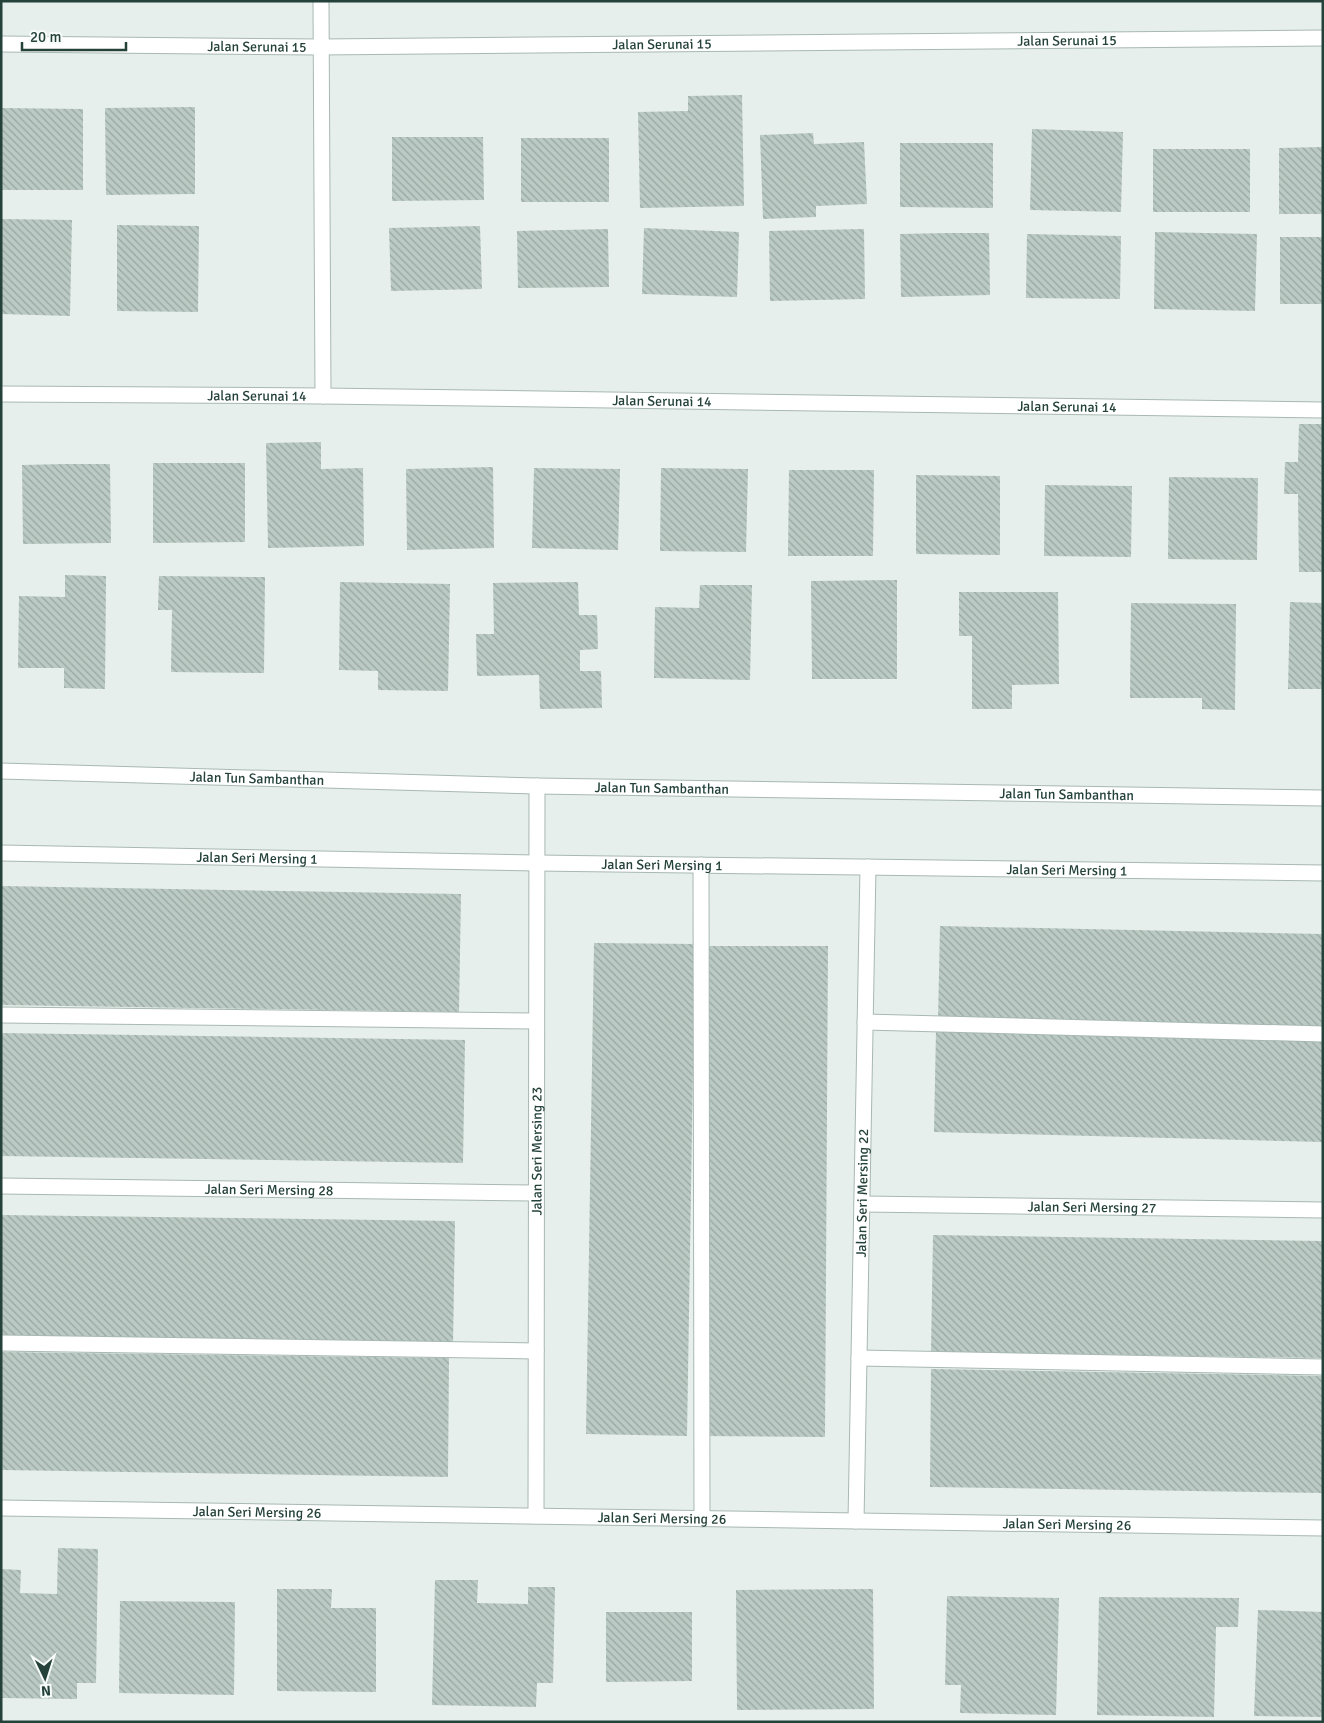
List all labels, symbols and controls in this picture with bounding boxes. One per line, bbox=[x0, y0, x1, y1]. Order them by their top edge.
scale bar bbox=[22, 20, 126, 52]
text: 20 m bbox=[30, 28, 61, 46]
street label: Jalan Serunai 15 bbox=[1017, 31, 1117, 49]
street label: Jalan Serunai 15 bbox=[612, 35, 712, 53]
street label: Jalan Serunai 15 bbox=[207, 37, 307, 55]
street label: Jalan Serunai 14 bbox=[207, 387, 307, 404]
street label: Jalan Serunai 14 bbox=[612, 392, 712, 410]
street label: Jalan Serunai 14 bbox=[1017, 397, 1117, 416]
street label: Jalan Tun Sambanthan bbox=[189, 768, 324, 789]
street label: Jalan Tun Sambanthan bbox=[594, 778, 729, 797]
street label: Jalan Tun Sambanthan bbox=[999, 785, 1134, 804]
street label: Jalan Seri Mersing 1 bbox=[196, 848, 318, 867]
street label: Jalan Seri Mersing 1 bbox=[601, 855, 723, 874]
street label: Jalan Seri Mersing 1 bbox=[1006, 860, 1128, 879]
street label: Jalan Seri Mersing 23 bbox=[528, 1087, 545, 1215]
street label: Jalan Seri Mersing 22 bbox=[852, 1129, 872, 1258]
street label: Jalan Seri Mersing 28 bbox=[204, 1180, 333, 1199]
street label: Jalan Seri Mersing 27 bbox=[1027, 1198, 1156, 1216]
street label: Jalan Seri Mersing 26 bbox=[192, 1502, 321, 1521]
street label: Jalan Seri Mersing 26 bbox=[597, 1509, 726, 1527]
street label: Jalan Seri Mersing 26 bbox=[1002, 1515, 1131, 1534]
north arrow bbox=[20, 1653, 70, 1703]
text: N bbox=[40, 1682, 51, 1699]

